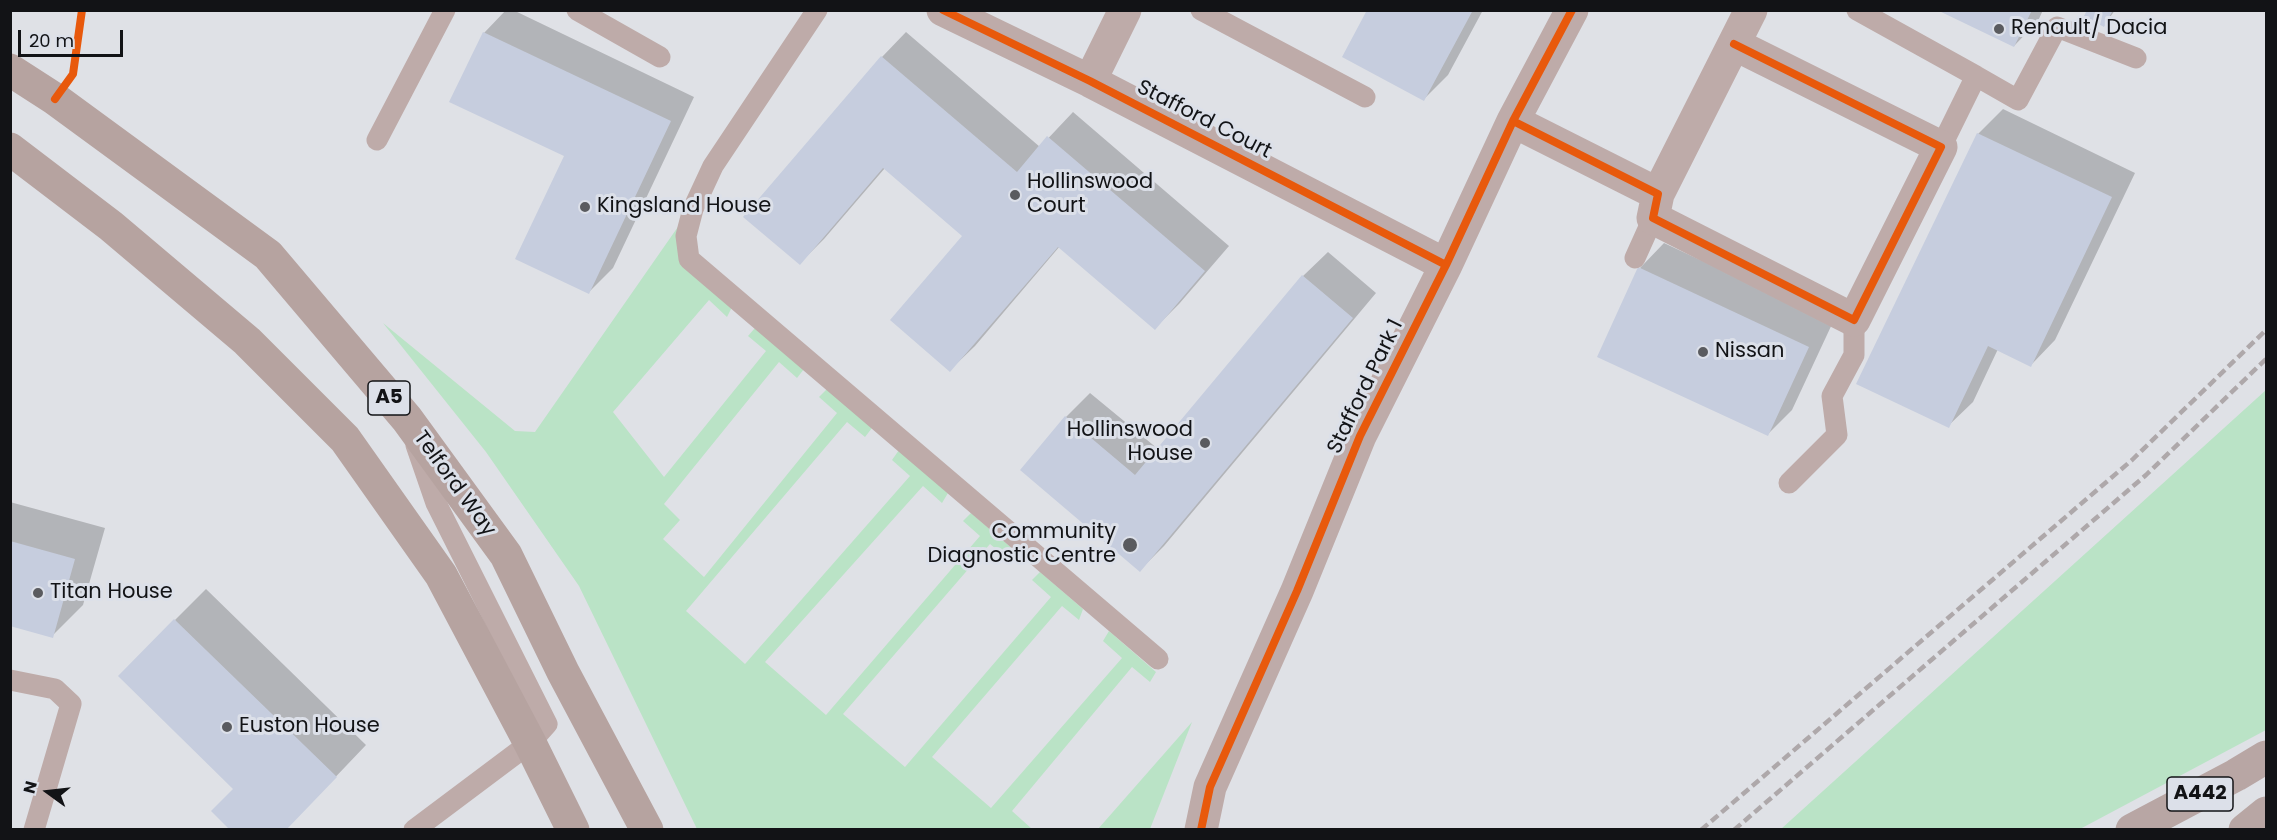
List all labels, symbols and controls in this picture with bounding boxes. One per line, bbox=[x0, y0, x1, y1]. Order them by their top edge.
place label: Renault/ Dacia bbox=[2011, 16, 2167, 42]
scale bar bbox=[21, 18, 126, 56]
marker: Renault/ Dacia bbox=[1992, 22, 2006, 36]
text: 20 m bbox=[29, 28, 74, 53]
street label: Stafford Court bbox=[1133, 75, 1275, 165]
place label: Hollinswood Court bbox=[1027, 170, 1153, 220]
marker: Hollinswood Court bbox=[1008, 188, 1022, 202]
place label: Kingsland House bbox=[597, 194, 771, 220]
marker: Kingsland House bbox=[578, 200, 592, 214]
street label: Stafford Park 1 bbox=[1323, 316, 1409, 458]
place label: Nissan bbox=[1715, 339, 1784, 365]
marker: Nissan bbox=[1696, 345, 1710, 359]
road number: A5 bbox=[368, 381, 410, 415]
place label: Hollinswood House bbox=[1067, 418, 1193, 468]
street label: Telford Way bbox=[407, 426, 501, 542]
marker: Hollinswood House bbox=[1198, 436, 1212, 450]
place label: Community Diagnostic Centre bbox=[927, 520, 1116, 570]
marker: Community Diagnostic Centre bbox=[1121, 536, 1139, 554]
place label: Titan House bbox=[50, 580, 173, 606]
marker: Titan House bbox=[31, 586, 45, 600]
place label: Euston House bbox=[239, 714, 380, 740]
marker: Euston House bbox=[220, 720, 234, 734]
north arrow bbox=[18, 762, 78, 822]
road number: A442 bbox=[2167, 777, 2233, 811]
text: N bbox=[17, 778, 43, 796]

